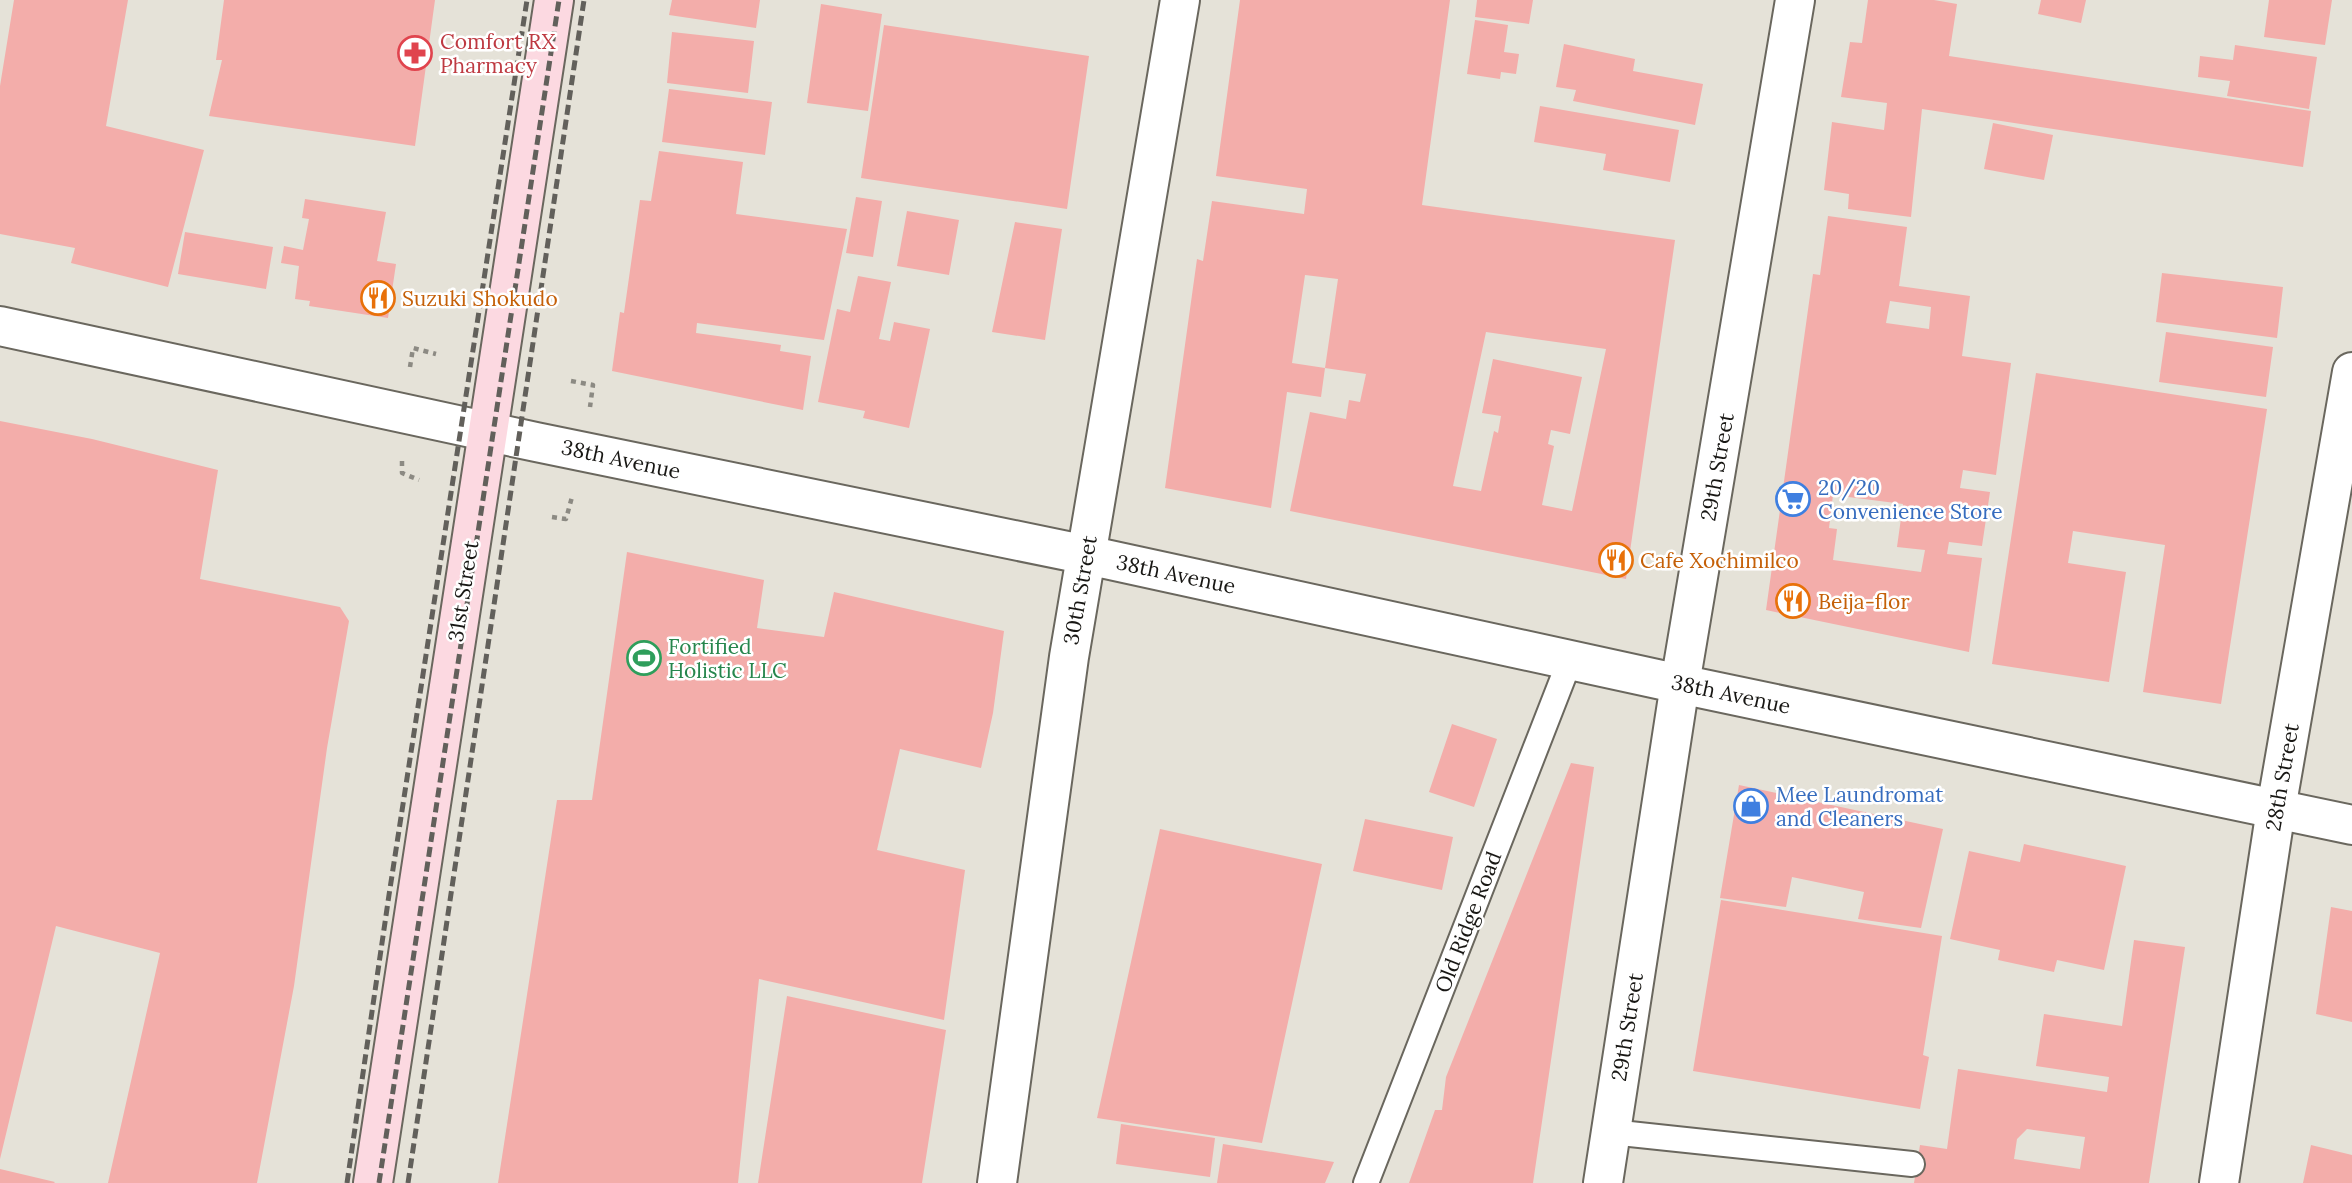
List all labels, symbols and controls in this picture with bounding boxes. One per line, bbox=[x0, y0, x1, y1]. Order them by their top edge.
place label: Comfort RX Pharmacy bbox=[440, 28, 556, 79]
pharmacy icon: Comfort RX Pharmacy bbox=[396, 34, 434, 72]
restaurant icon: Suzuki Shokudo bbox=[359, 279, 397, 317]
place label: Suzuki Shokudo bbox=[402, 285, 558, 312]
street label: 29th Street bbox=[1694, 410, 1740, 523]
street label: 38th Avenue bbox=[559, 433, 683, 485]
place label: 20/20 Convenience Store bbox=[1818, 474, 2003, 525]
supermarket icon: 20/20 Convenience Store bbox=[1774, 480, 1812, 518]
street label: 30th Street bbox=[1057, 532, 1103, 647]
street label: 31st Street bbox=[442, 538, 484, 644]
restaurant icon: Cafe Xochimilco bbox=[1597, 541, 1635, 579]
place label: Cafe Xochimilco bbox=[1640, 547, 1799, 574]
street label: 38th Avenue bbox=[1114, 548, 1238, 600]
restaurant icon: Beija-flor bbox=[1774, 582, 1812, 620]
place label: Beija-flor bbox=[1818, 588, 1910, 615]
place label: Fortified Holistic LLC bbox=[668, 633, 787, 684]
sports icon: Fortified Holistic LLC bbox=[625, 639, 663, 677]
street label: 38th Avenue bbox=[1669, 668, 1793, 720]
street label: 28th Street bbox=[2259, 720, 2305, 833]
place label: Mee Laundromat and Cleaners bbox=[1776, 781, 1944, 832]
shop icon: Mee Laundromat and Cleaners bbox=[1732, 787, 1770, 825]
street label: Old Ridge Road bbox=[1429, 847, 1507, 997]
street label: 29th Street bbox=[1605, 970, 1649, 1083]

